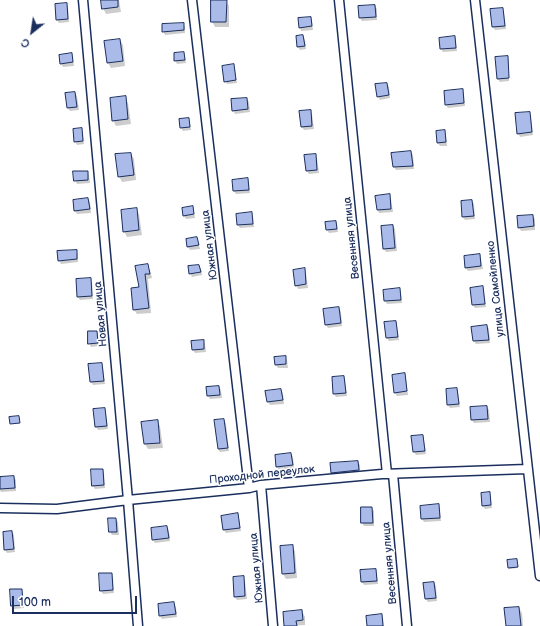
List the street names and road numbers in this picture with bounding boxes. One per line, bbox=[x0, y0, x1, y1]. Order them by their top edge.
street label: Весенняя улица bbox=[341, 196, 363, 280]
street label: Южная улица bbox=[199, 209, 221, 281]
street label: улица Самойленко bbox=[484, 240, 508, 338]
street label: Новая улица bbox=[92, 281, 110, 347]
street label: Проходной переулок bbox=[209, 463, 315, 487]
street label: Весенняя улица bbox=[380, 521, 400, 605]
street label: Южная улица bbox=[247, 532, 267, 604]

